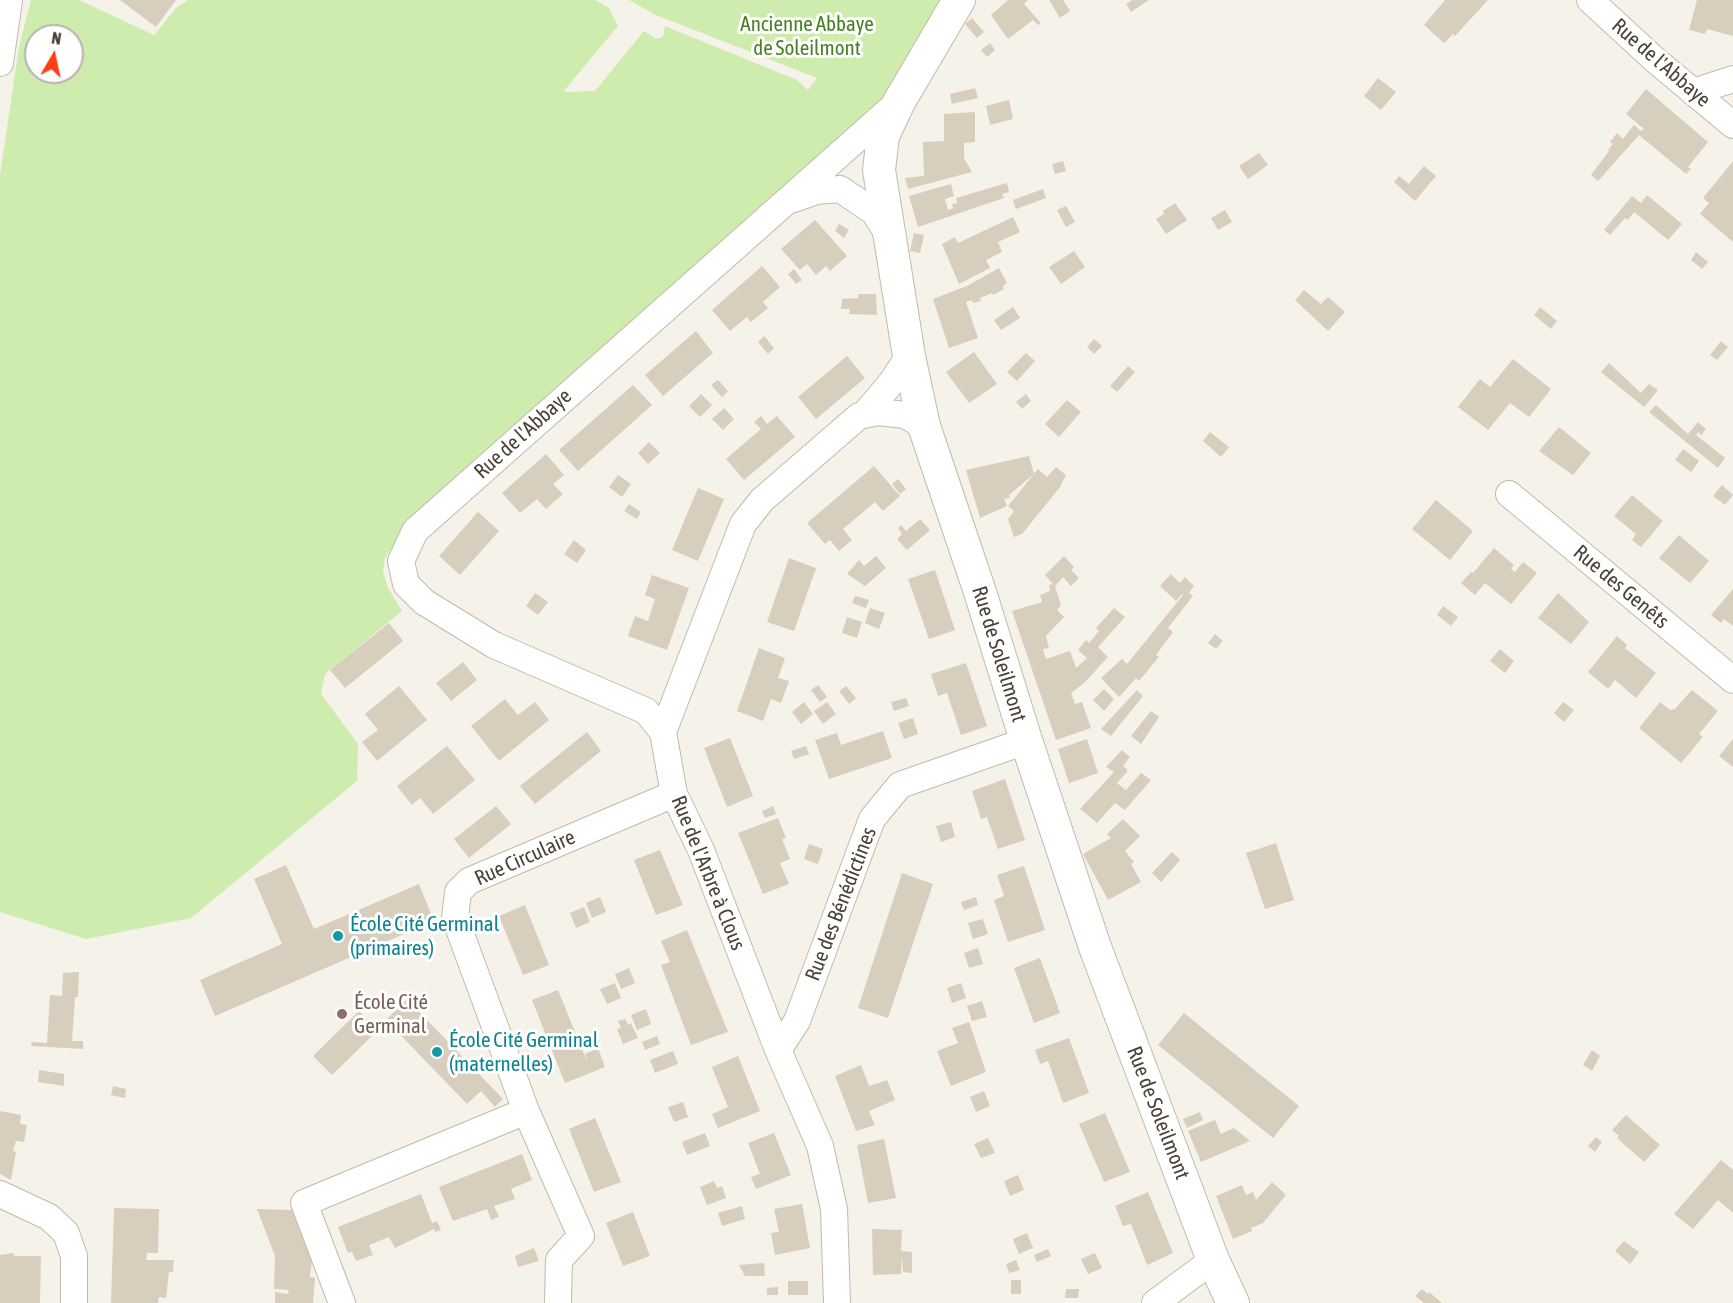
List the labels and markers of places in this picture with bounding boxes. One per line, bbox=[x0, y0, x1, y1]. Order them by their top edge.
place label: École Cité Germinal (primaires) bbox=[350, 911, 499, 961]
marker: École Cité Germinal (primaires) bbox=[331, 929, 345, 943]
place label: École Cité Germinal bbox=[354, 989, 428, 1039]
marker: École Cité Germinal bbox=[335, 1007, 349, 1021]
place label: École Cité Germinal (maternelles) bbox=[449, 1027, 598, 1077]
marker: École Cité Germinal (maternelles) bbox=[430, 1045, 444, 1059]

